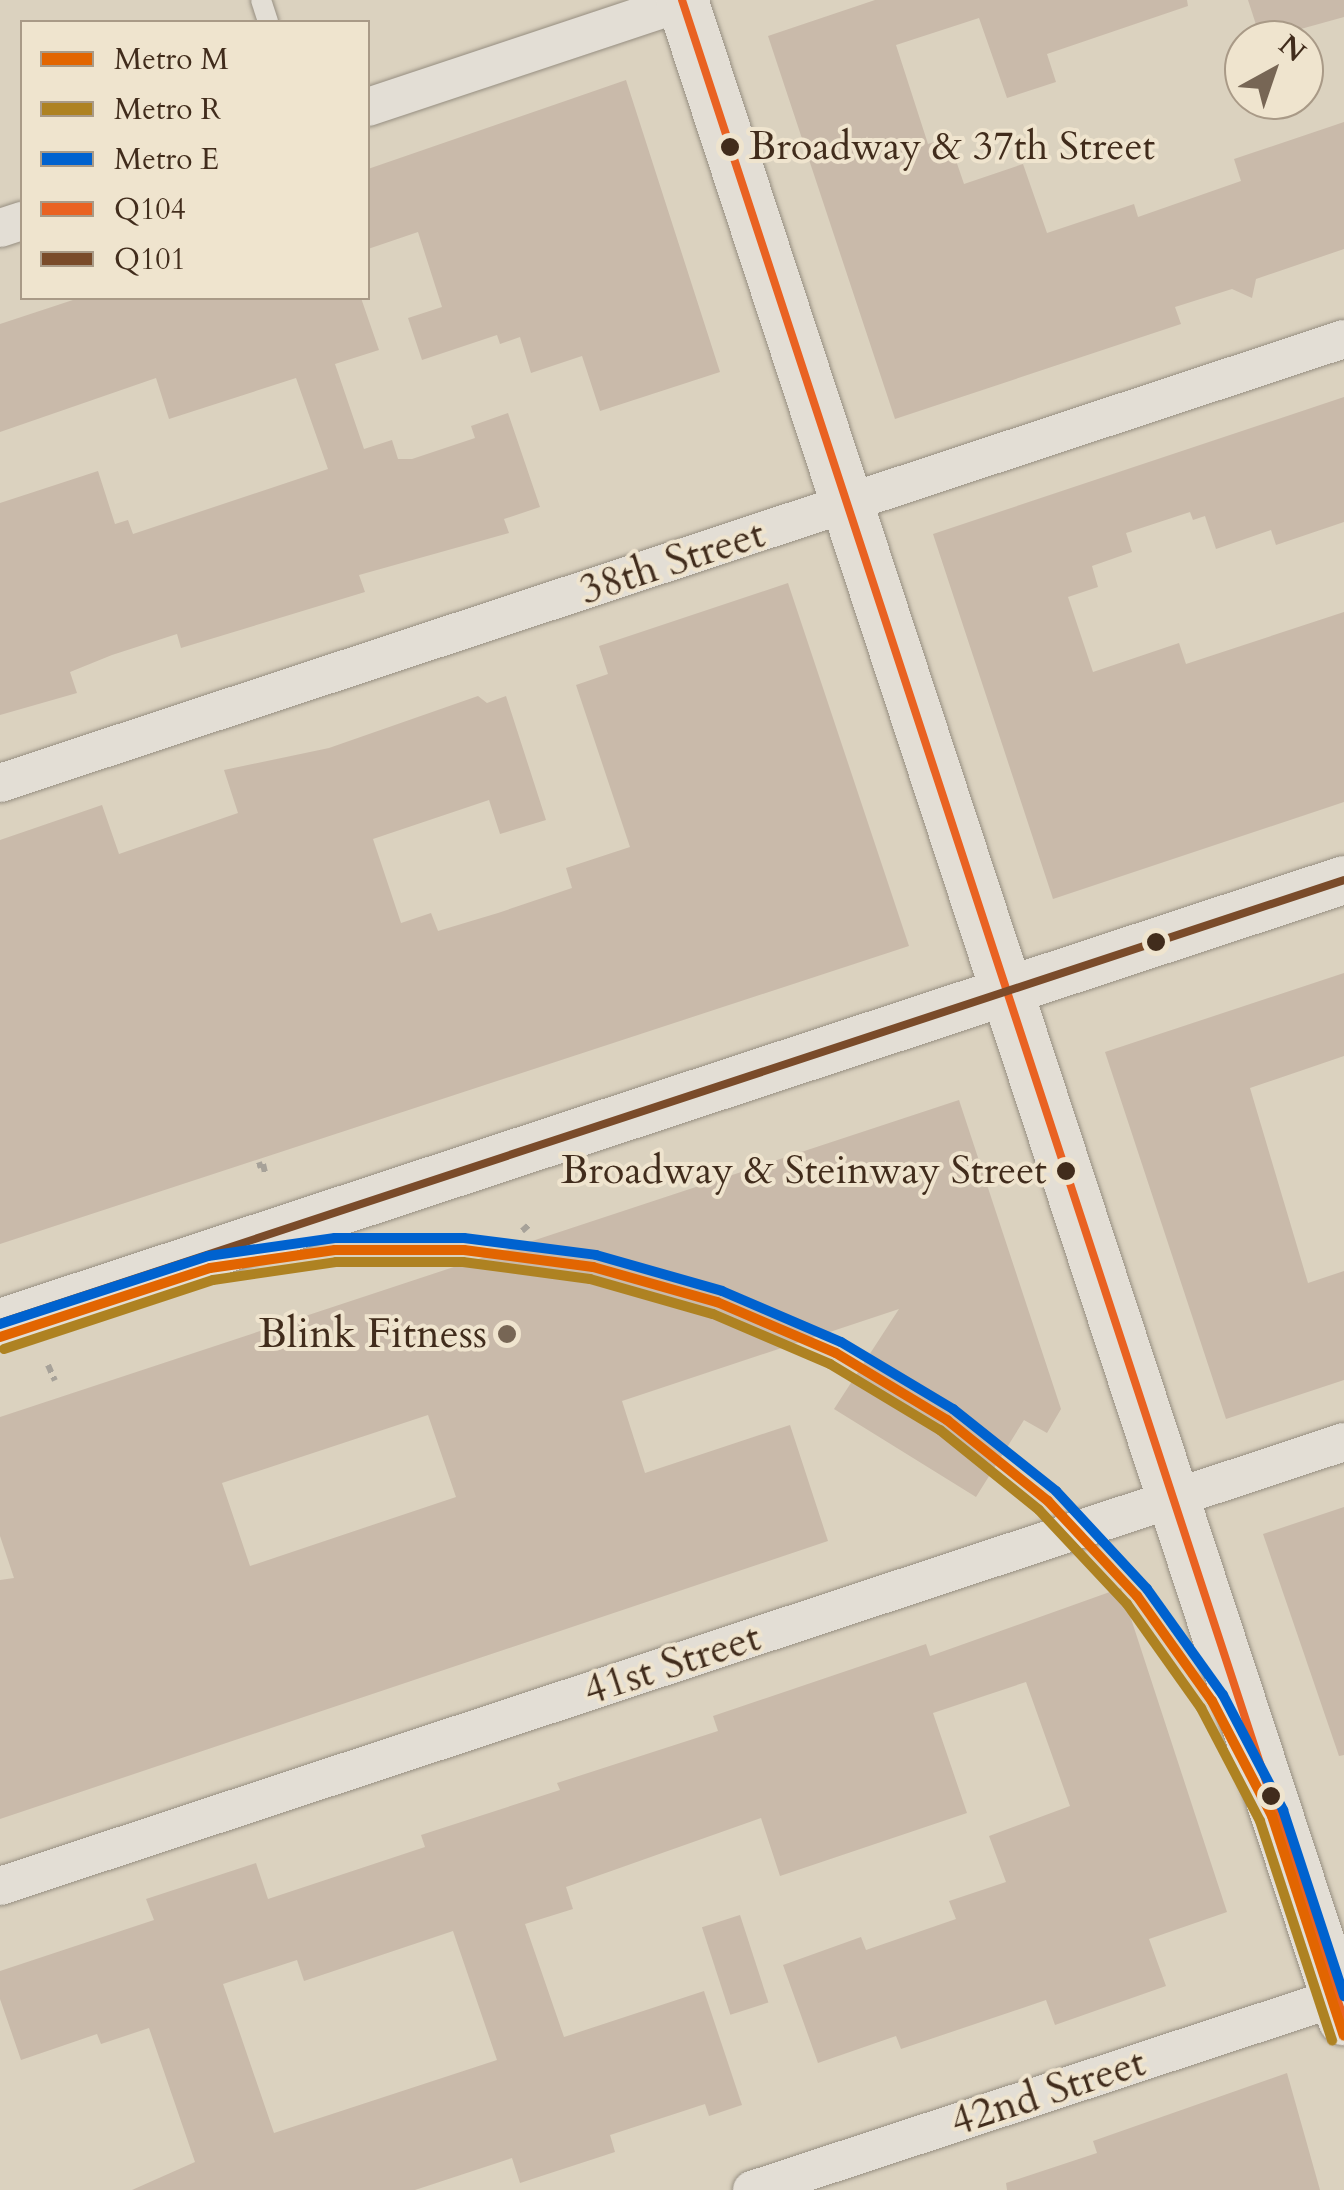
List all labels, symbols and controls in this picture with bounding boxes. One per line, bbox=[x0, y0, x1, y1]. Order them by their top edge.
legend bbox=[20, 20, 370, 300]
north arrow bbox=[1224, 20, 1324, 120]
text: N bbox=[1270, 26, 1314, 71]
text: Metro M bbox=[114, 39, 229, 80]
text: Metro R bbox=[114, 89, 221, 130]
place label: Broadway & 37th Street bbox=[749, 123, 1155, 171]
marker: Broadway & 37th Street bbox=[720, 137, 740, 157]
text: Metro E bbox=[114, 139, 219, 180]
text: Q104 bbox=[114, 189, 186, 230]
text: Q101 bbox=[114, 239, 186, 280]
street label: 38th Street bbox=[573, 508, 771, 616]
unlabelled marker bbox=[1146, 932, 1166, 952]
place label: Broadway & Steinway Street bbox=[561, 1147, 1047, 1195]
marker: Broadway & Steinway Street bbox=[1056, 1161, 1076, 1181]
place label: Blink Fitness bbox=[258, 1309, 487, 1359]
marker: Blink Fitness bbox=[496, 1323, 518, 1345]
street label: 41st Street bbox=[577, 1612, 767, 1716]
unlabelled marker bbox=[1261, 1786, 1281, 1806]
street label: 42nd Street bbox=[944, 2037, 1152, 2147]

